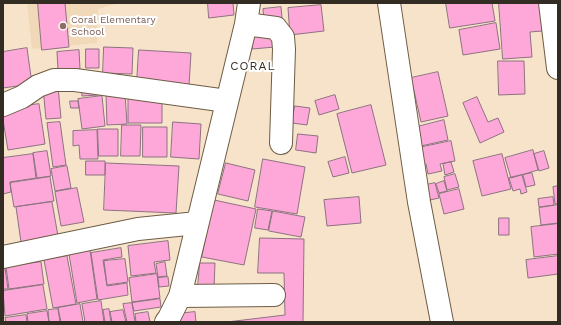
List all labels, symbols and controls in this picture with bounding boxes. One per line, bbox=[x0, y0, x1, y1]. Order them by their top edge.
place label: Coral Elementary School bbox=[71, 14, 156, 38]
marker: Coral Elementary School bbox=[58, 21, 68, 31]
district label: CORAL bbox=[230, 59, 276, 73]

